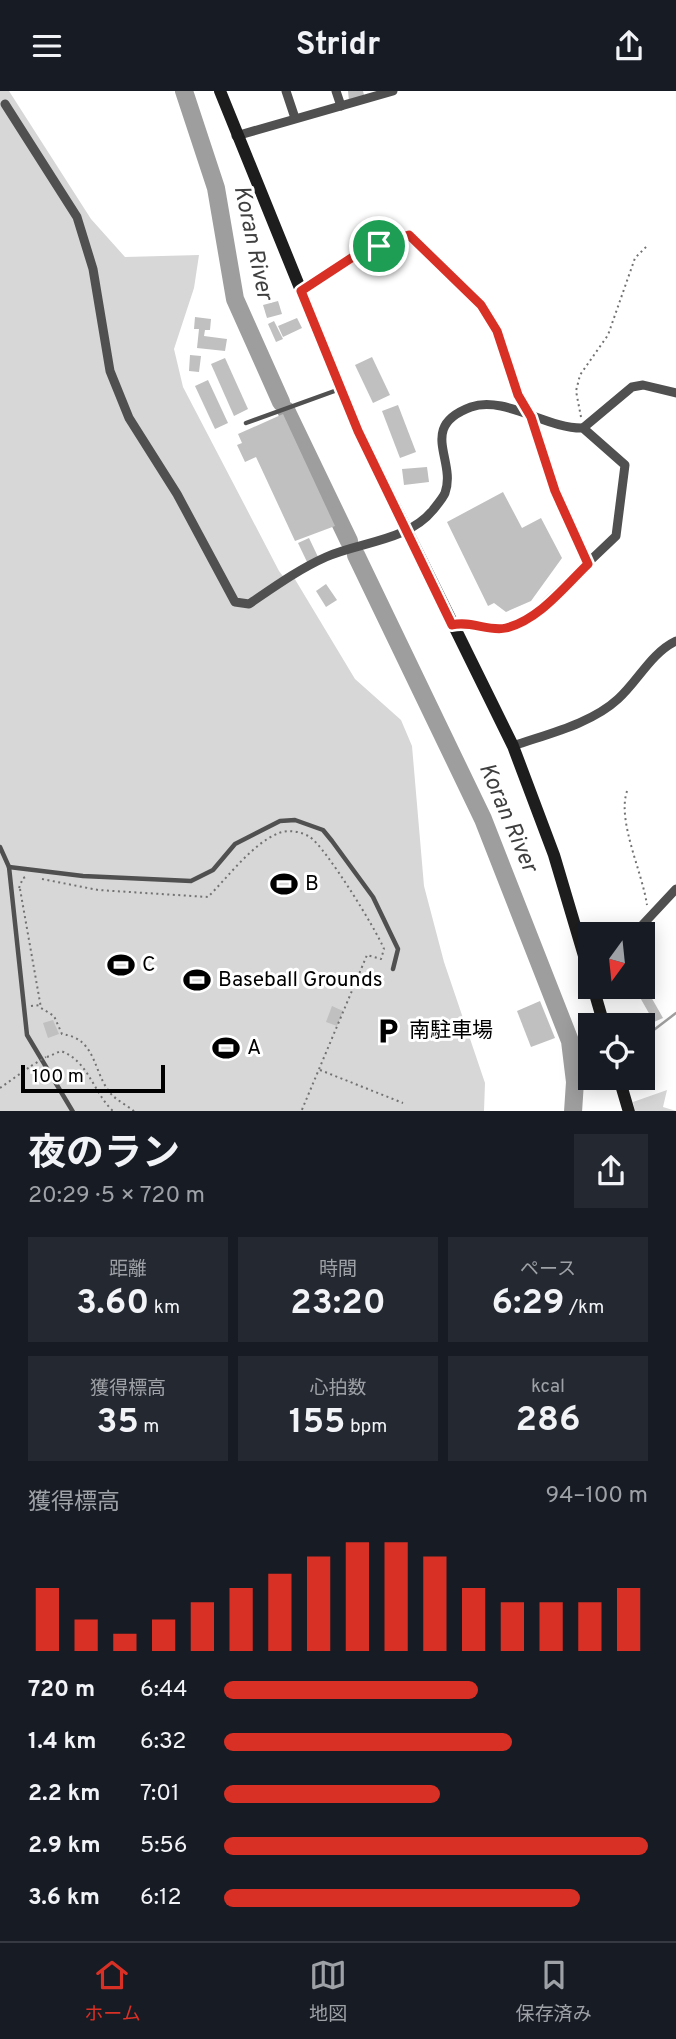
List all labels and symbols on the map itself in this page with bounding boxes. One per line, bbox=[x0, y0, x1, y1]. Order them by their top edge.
water label: Koran River bbox=[226, 183, 279, 305]
pin bbox=[349, 216, 409, 276]
water label: Koran River bbox=[471, 759, 544, 879]
sports icon: B bbox=[269, 869, 299, 899]
place label: B bbox=[305, 871, 319, 898]
north arrow bbox=[578, 922, 654, 999]
sports icon: C bbox=[106, 950, 136, 980]
place label: C bbox=[142, 952, 156, 979]
sports icon: Baseball Grounds bbox=[182, 965, 212, 995]
place label: Baseball Grounds bbox=[218, 967, 383, 994]
parking icon: 南駐車場 bbox=[373, 1016, 403, 1046]
place label: 南駐車場 bbox=[409, 1018, 493, 1045]
sports icon: A bbox=[211, 1033, 241, 1063]
place label: A bbox=[247, 1035, 261, 1062]
scale bar bbox=[21, 1063, 164, 1094]

